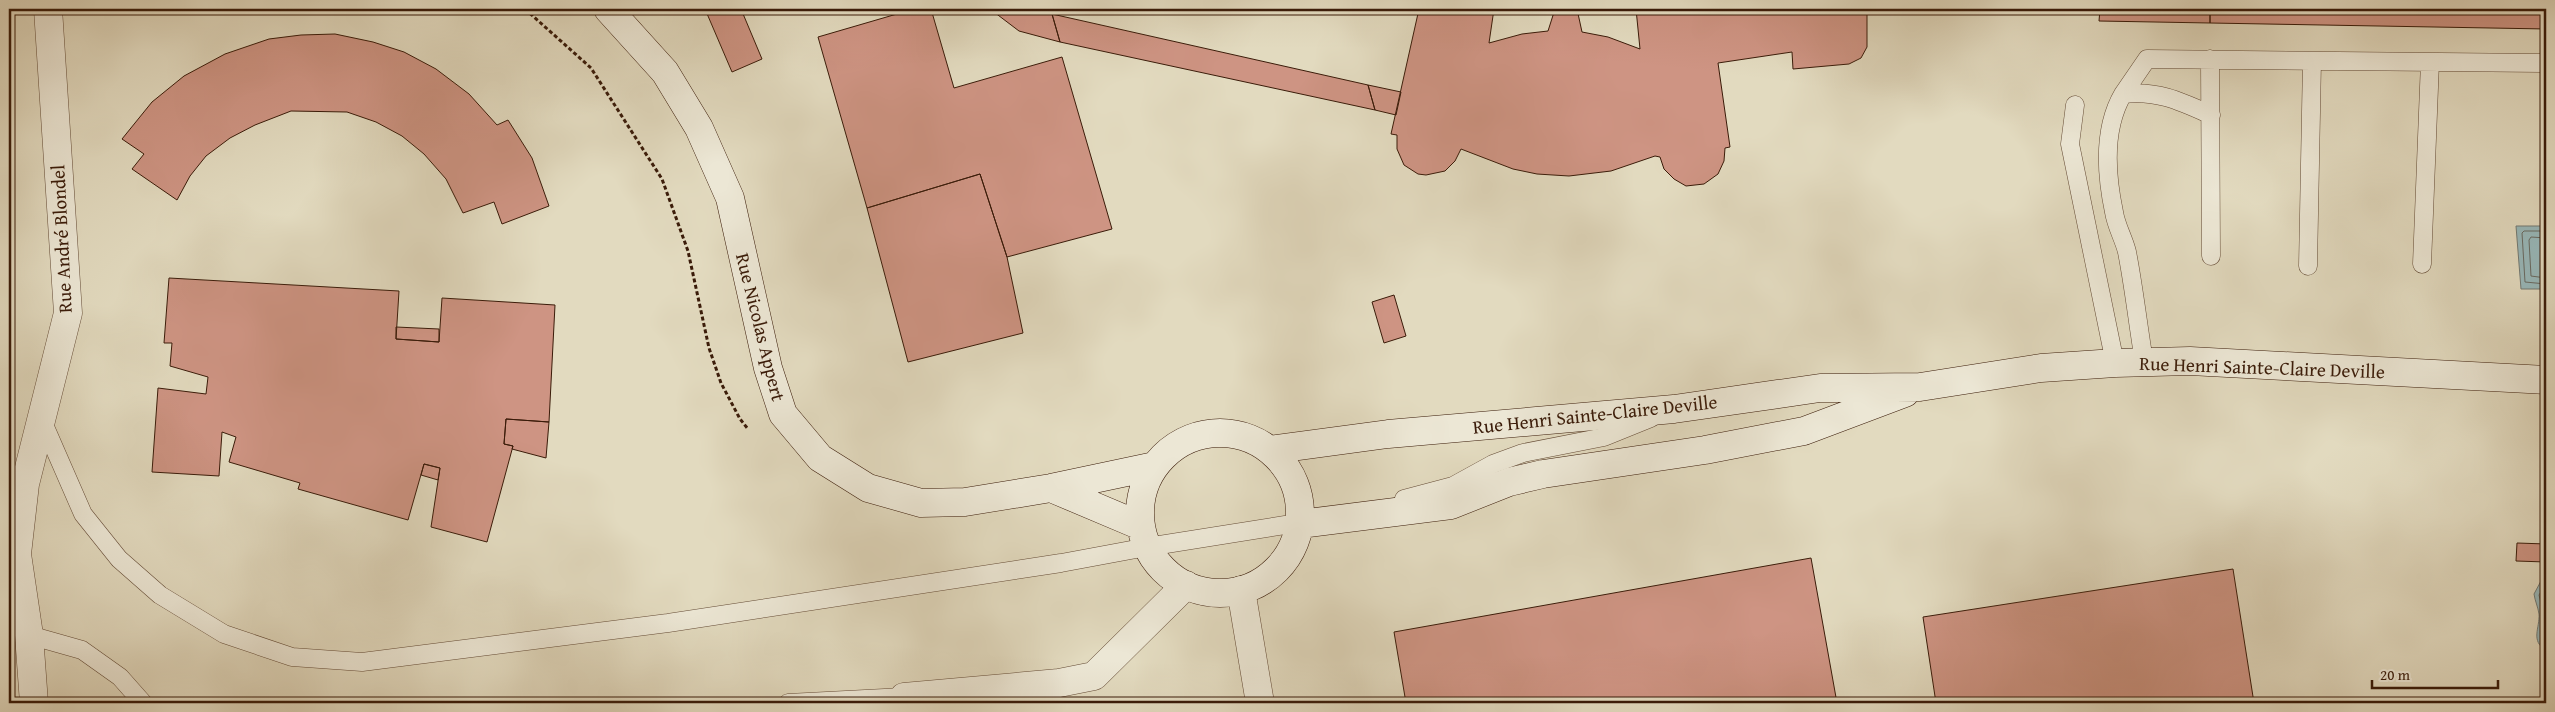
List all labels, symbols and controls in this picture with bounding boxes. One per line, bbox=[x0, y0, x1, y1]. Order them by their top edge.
street label: Rue André Blondel bbox=[43, 164, 79, 314]
street label: Rue Nicolas Appert bbox=[729, 250, 793, 404]
street label: Rue Henri Sainte-Claire Deville bbox=[2139, 349, 2385, 385]
street label: Rue Henri Sainte-Claire Deville bbox=[1471, 387, 1719, 441]
scale bar bbox=[2372, 657, 2499, 689]
text: 20 m bbox=[2380, 664, 2411, 685]

